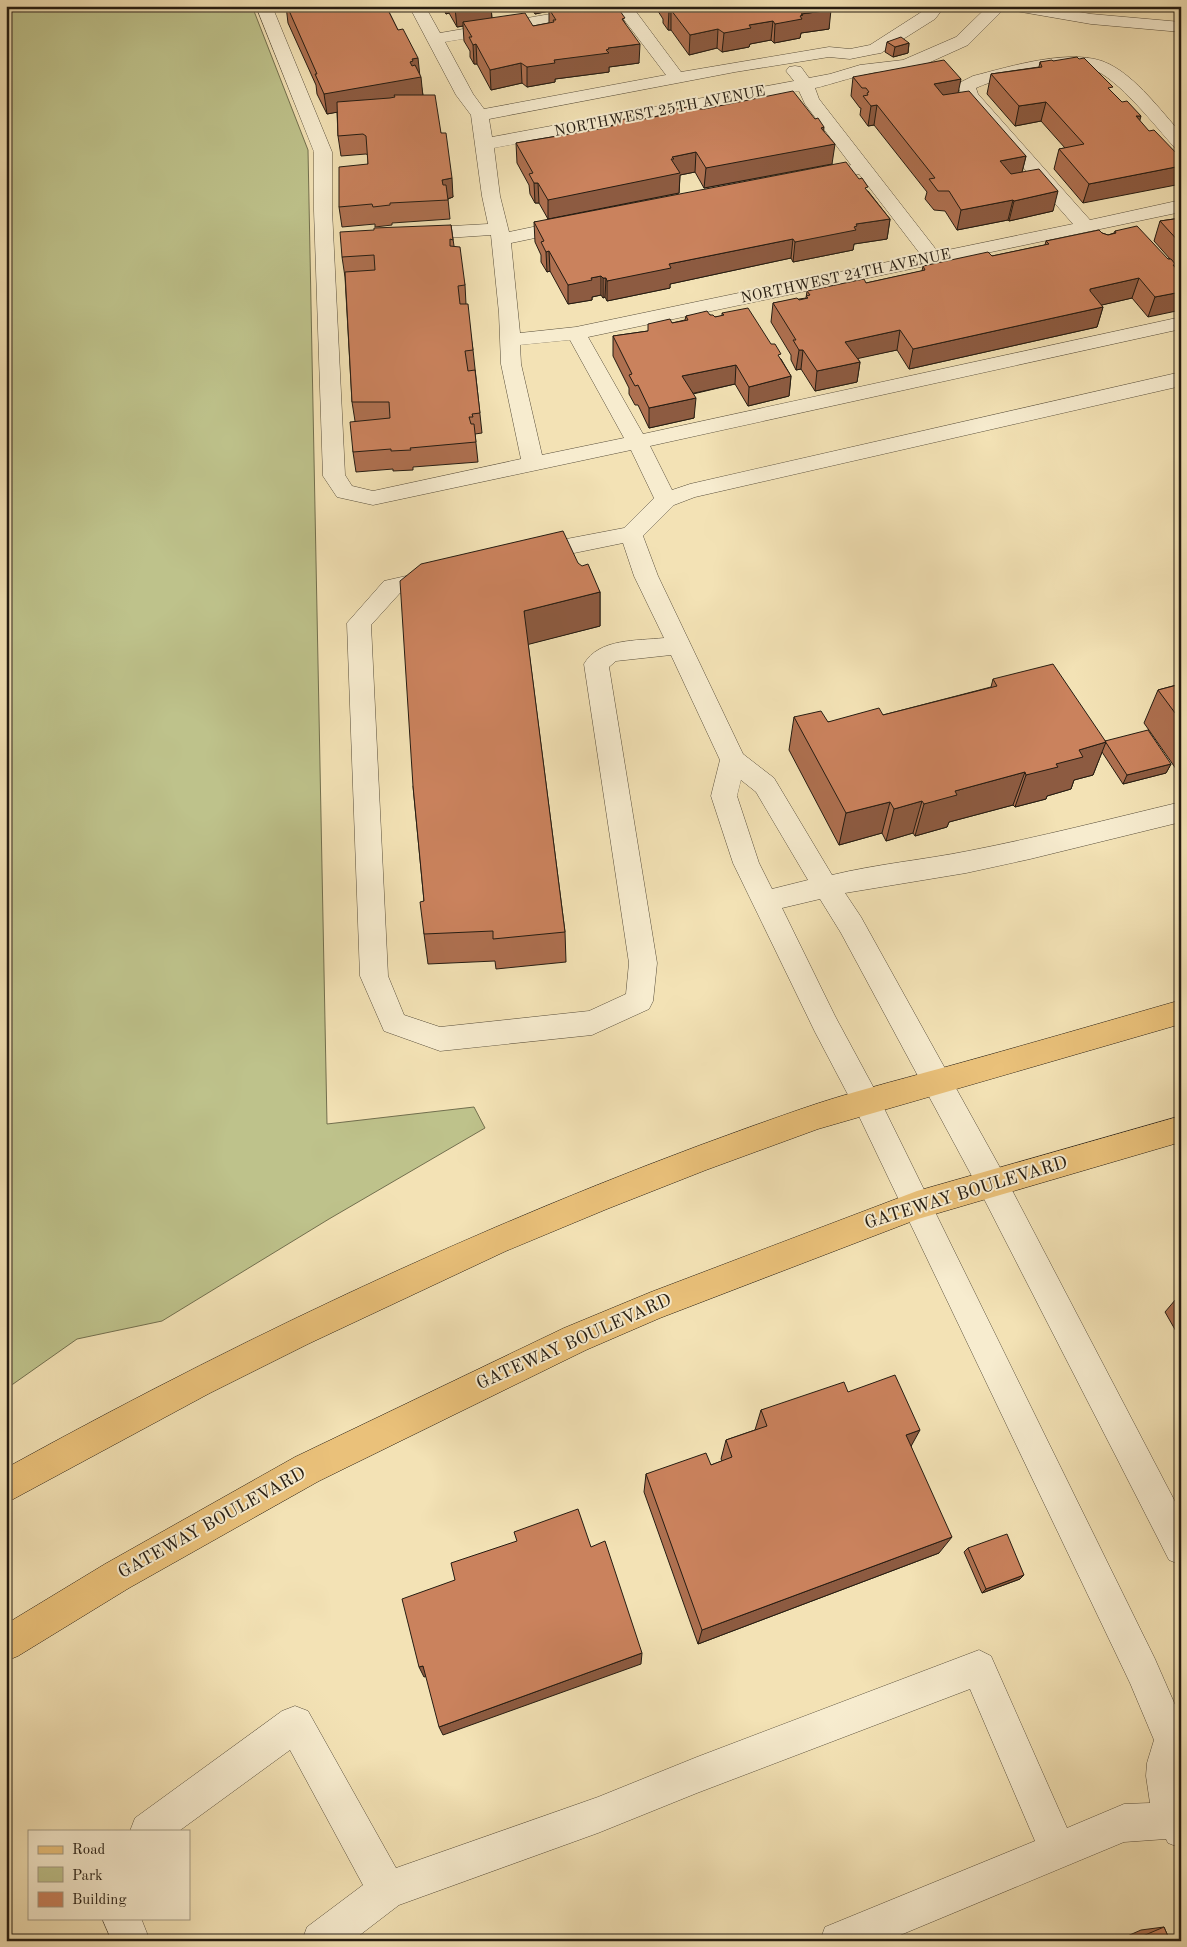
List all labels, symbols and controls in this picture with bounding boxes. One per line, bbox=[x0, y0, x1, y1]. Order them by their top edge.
street label: NORTHWEST 25TH AVENUE bbox=[553, 84, 767, 140]
street label: NORTHWEST 24TH AVENUE bbox=[740, 247, 952, 307]
street label: GATEWAY BOULEVARD bbox=[862, 1154, 1070, 1232]
street label: GATEWAY BOULEVARD bbox=[474, 1291, 674, 1393]
street label: GATEWAY BOULEVARD bbox=[115, 1464, 309, 1582]
legend bbox=[28, 1830, 190, 1920]
text: Road bbox=[72, 1843, 106, 1858]
text: Park bbox=[72, 1869, 103, 1884]
text: Building bbox=[72, 1893, 127, 1908]

